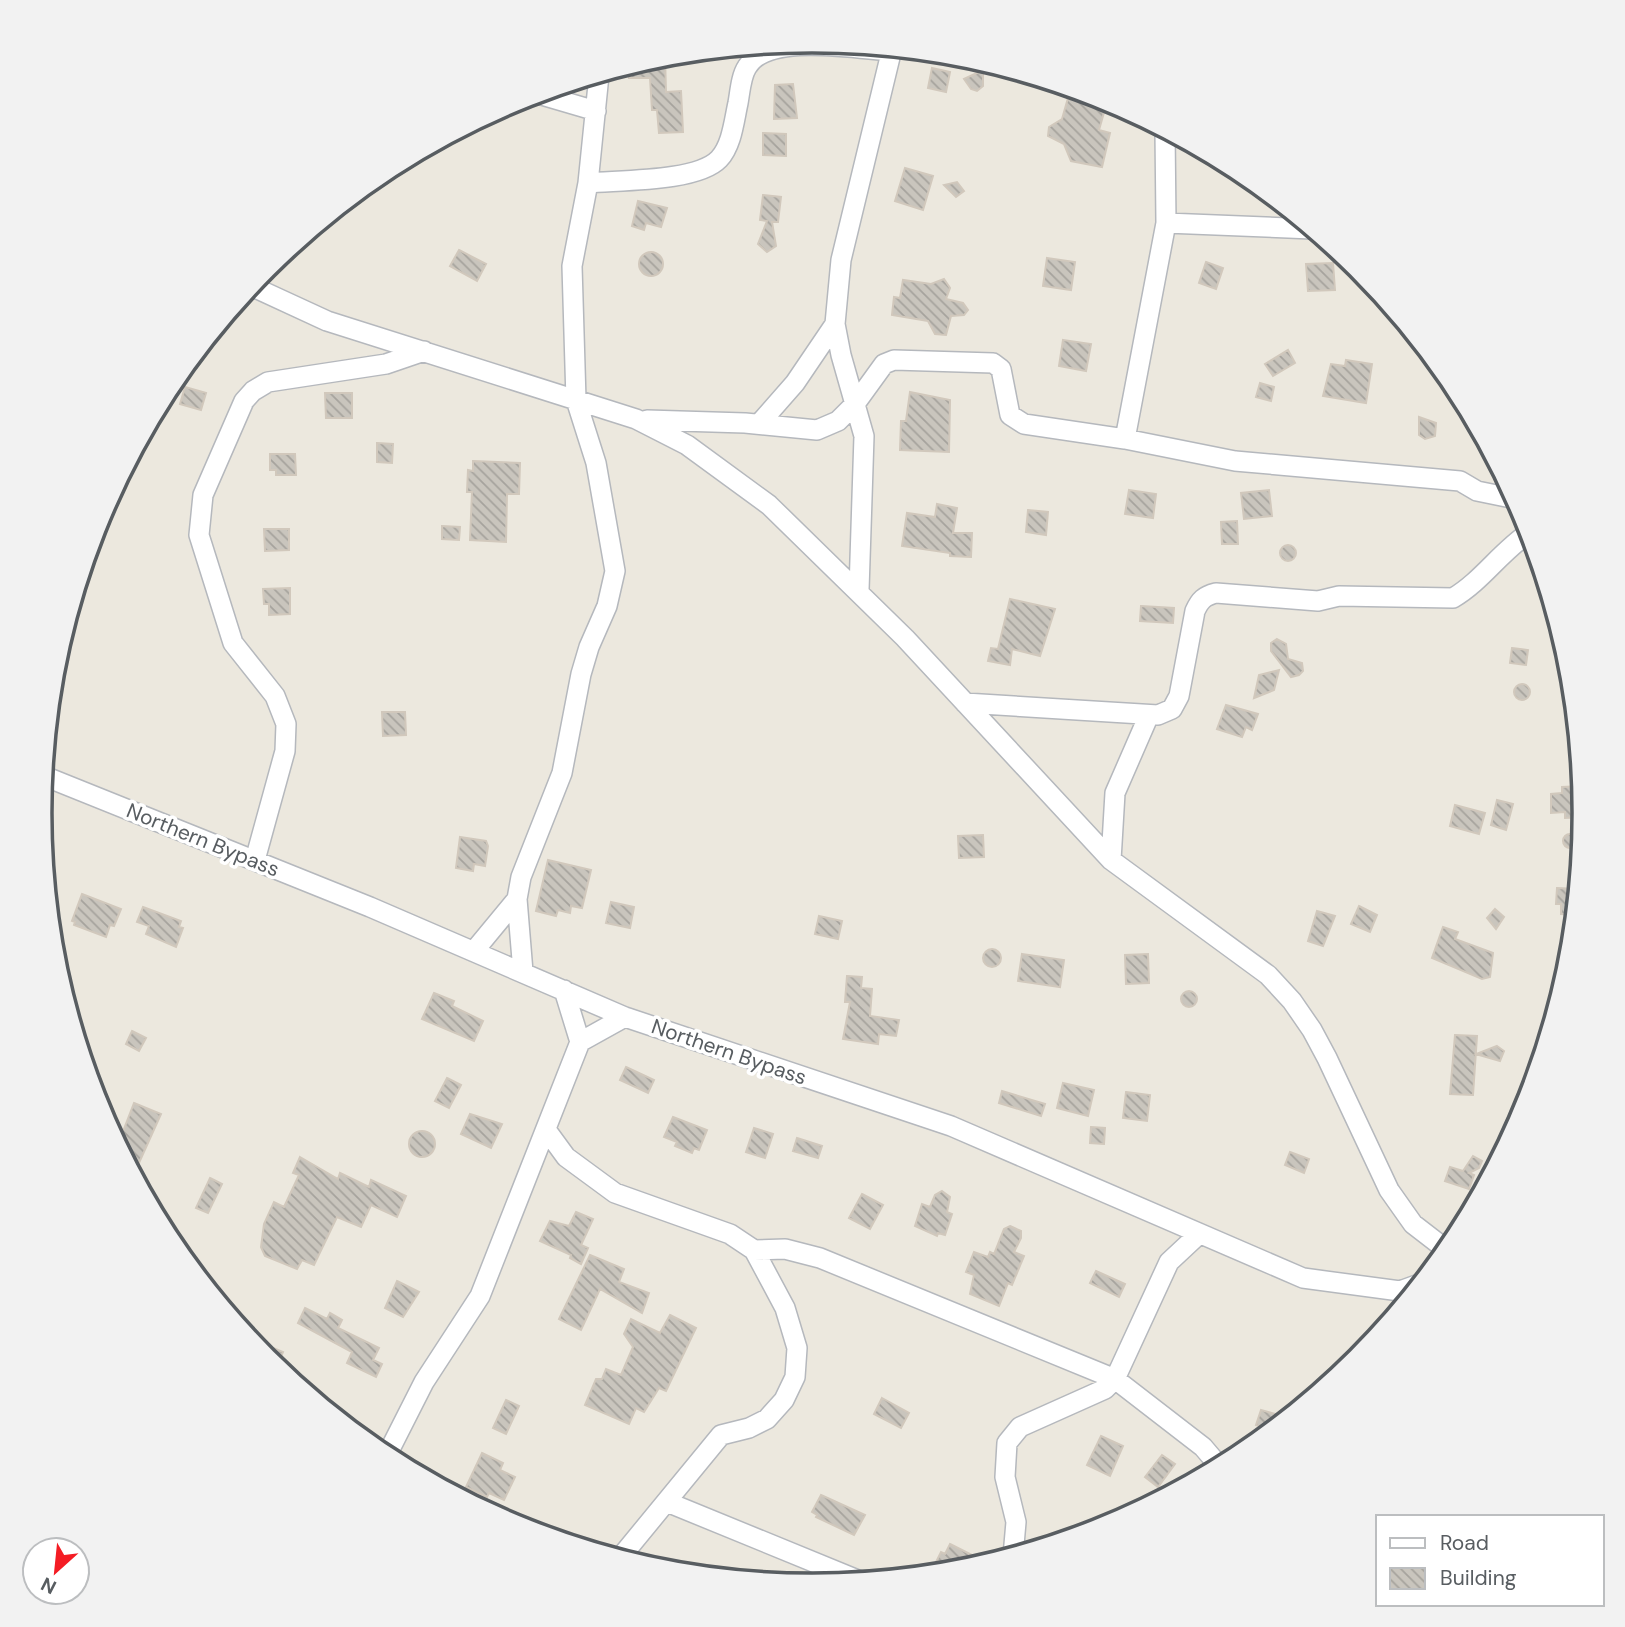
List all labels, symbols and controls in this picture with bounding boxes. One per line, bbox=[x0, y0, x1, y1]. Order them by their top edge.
street label: Northern Bypass bbox=[122, 797, 284, 883]
street label: Northern Bypass bbox=[648, 1012, 810, 1092]
legend bbox=[1376, 1515, 1604, 1606]
text: Road bbox=[1440, 1529, 1489, 1557]
north arrow bbox=[21, 1536, 91, 1606]
text: Building bbox=[1440, 1564, 1517, 1592]
text: N bbox=[37, 1571, 60, 1600]

